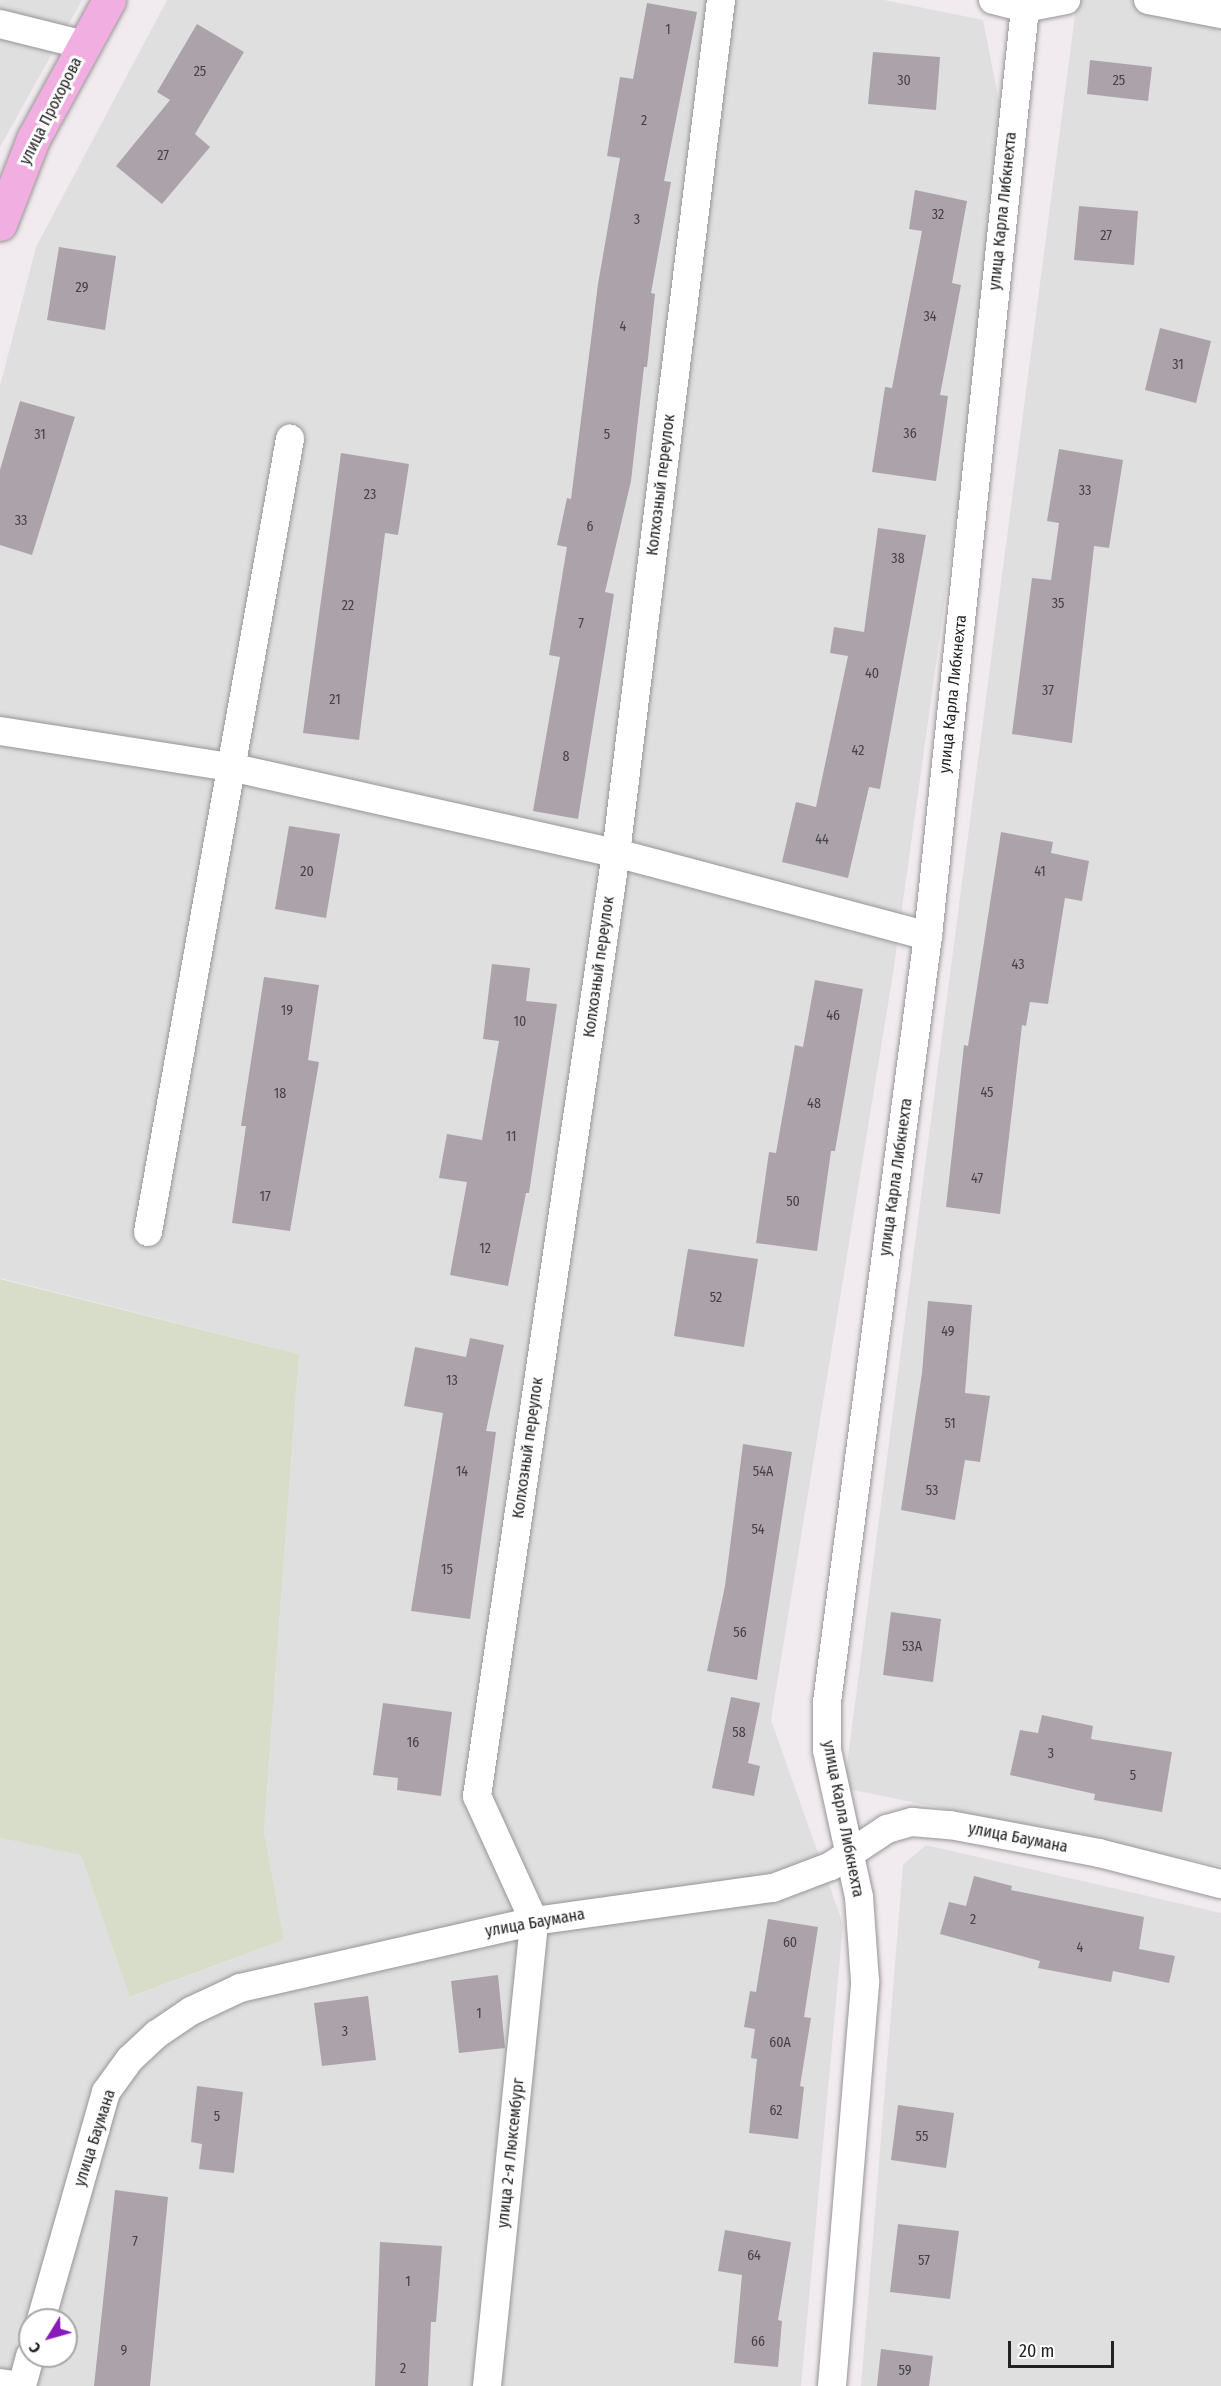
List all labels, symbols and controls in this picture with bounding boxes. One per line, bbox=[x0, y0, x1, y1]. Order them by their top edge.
house number: 1 bbox=[665, 22, 671, 38]
street label: улица Прохорова bbox=[16, 54, 86, 168]
house number: 25 bbox=[194, 64, 206, 80]
house number: 30 bbox=[897, 73, 911, 89]
house number: 25 bbox=[1113, 73, 1125, 89]
house number: 2 bbox=[641, 113, 647, 129]
street label: улица Карла Либкнехта bbox=[985, 131, 1021, 291]
house number: 27 bbox=[157, 148, 169, 164]
house number: 32 bbox=[932, 207, 944, 223]
house number: 3 bbox=[634, 212, 640, 228]
house number: 27 bbox=[1100, 228, 1112, 244]
house number: 29 bbox=[76, 280, 88, 296]
house number: 34 bbox=[923, 309, 937, 325]
house number: 4 bbox=[620, 319, 626, 335]
house number: 31 bbox=[1172, 357, 1184, 373]
street label: Колхозный переулок bbox=[643, 413, 679, 557]
house number: 36 bbox=[903, 426, 917, 442]
house number: 31 bbox=[34, 427, 46, 443]
house number: 5 bbox=[604, 427, 610, 443]
house number: 33 bbox=[1079, 483, 1091, 499]
house number: 23 bbox=[364, 487, 376, 503]
house number: 33 bbox=[15, 513, 27, 529]
house number: 6 bbox=[587, 519, 593, 535]
house number: 38 bbox=[891, 551, 905, 567]
house number: 35 bbox=[1052, 596, 1064, 612]
house number: 22 bbox=[342, 598, 354, 614]
street label: улица Карла Либкнехта bbox=[935, 614, 971, 774]
house number: 7 bbox=[578, 616, 584, 632]
house number: 40 bbox=[865, 666, 879, 682]
house number: 37 bbox=[1042, 683, 1054, 699]
house number: 21 bbox=[329, 692, 341, 708]
house number: 42 bbox=[852, 743, 864, 759]
house number: 8 bbox=[563, 749, 569, 765]
house number: 44 bbox=[815, 832, 829, 848]
house number: 20 bbox=[300, 864, 314, 880]
house number: 41 bbox=[1034, 864, 1046, 880]
street label: Колхозный переулок bbox=[580, 895, 618, 1039]
house number: 43 bbox=[1012, 957, 1024, 973]
house number: 19 bbox=[281, 1003, 293, 1019]
house number: 46 bbox=[826, 1008, 840, 1024]
house number: 10 bbox=[514, 1014, 526, 1030]
house number: 45 bbox=[980, 1085, 994, 1101]
house number: 18 bbox=[274, 1086, 286, 1102]
house number: 48 bbox=[807, 1096, 821, 1112]
street label: улица Карла Либкнехта bbox=[875, 1097, 917, 1257]
house number: 11 bbox=[506, 1129, 516, 1145]
house number: 47 bbox=[971, 1171, 983, 1187]
house number: 17 bbox=[259, 1189, 271, 1205]
house number: 50 bbox=[786, 1194, 800, 1210]
house number: 12 bbox=[479, 1241, 491, 1257]
house number: 52 bbox=[710, 1290, 722, 1306]
house number: 49 bbox=[941, 1324, 955, 1340]
house number: 13 bbox=[446, 1373, 458, 1389]
street label: Колхозный переулок bbox=[509, 1376, 547, 1520]
house number: 51 bbox=[944, 1416, 956, 1432]
house number: 14 bbox=[456, 1464, 468, 1480]
house number: 54А bbox=[753, 1464, 773, 1480]
house number: 53 bbox=[926, 1483, 938, 1499]
house number: 54 bbox=[751, 1522, 765, 1538]
house number: 15 bbox=[441, 1562, 453, 1578]
house number: 56 bbox=[733, 1625, 747, 1641]
house number: 53А bbox=[902, 1639, 922, 1655]
house number: 58 bbox=[732, 1725, 746, 1741]
house number: 16 bbox=[407, 1735, 419, 1751]
street label: улица Карла Либкнехта bbox=[818, 1739, 868, 1899]
house number: 3 bbox=[1048, 1746, 1054, 1762]
house number: 5 bbox=[1130, 1768, 1136, 1784]
street label: улица Баумана bbox=[967, 1819, 1069, 1857]
street label: улица Баумана bbox=[484, 1905, 586, 1941]
house number: 2 bbox=[970, 1912, 976, 1928]
house number: 60 bbox=[783, 1935, 797, 1951]
house number: 4 bbox=[1077, 1940, 1083, 1956]
house number: 1 bbox=[476, 2006, 482, 2022]
house number: 3 bbox=[342, 2024, 348, 2040]
house number: 60А bbox=[769, 2035, 791, 2051]
street label: улица 2-я Люксембург bbox=[494, 2077, 528, 2229]
street label: улица Баумана bbox=[70, 2087, 120, 2189]
house number: 62 bbox=[770, 2103, 782, 2119]
house number: 5 bbox=[214, 2109, 220, 2125]
house number: 55 bbox=[916, 2129, 928, 2145]
house number: 7 bbox=[132, 2234, 138, 2250]
house number: 64 bbox=[747, 2248, 761, 2264]
house number: 57 bbox=[918, 2253, 930, 2269]
house number: 1 bbox=[405, 2274, 411, 2290]
north arrow bbox=[18, 2308, 78, 2368]
scale bar bbox=[1011, 2329, 1118, 2367]
house number: 66 bbox=[751, 2334, 765, 2350]
text: С bbox=[25, 2339, 45, 2357]
text: 20 m bbox=[1019, 2340, 1054, 2362]
house number: 9 bbox=[121, 2343, 127, 2359]
house number: 2 bbox=[400, 2361, 406, 2377]
house number: 59 bbox=[898, 2363, 912, 2379]

